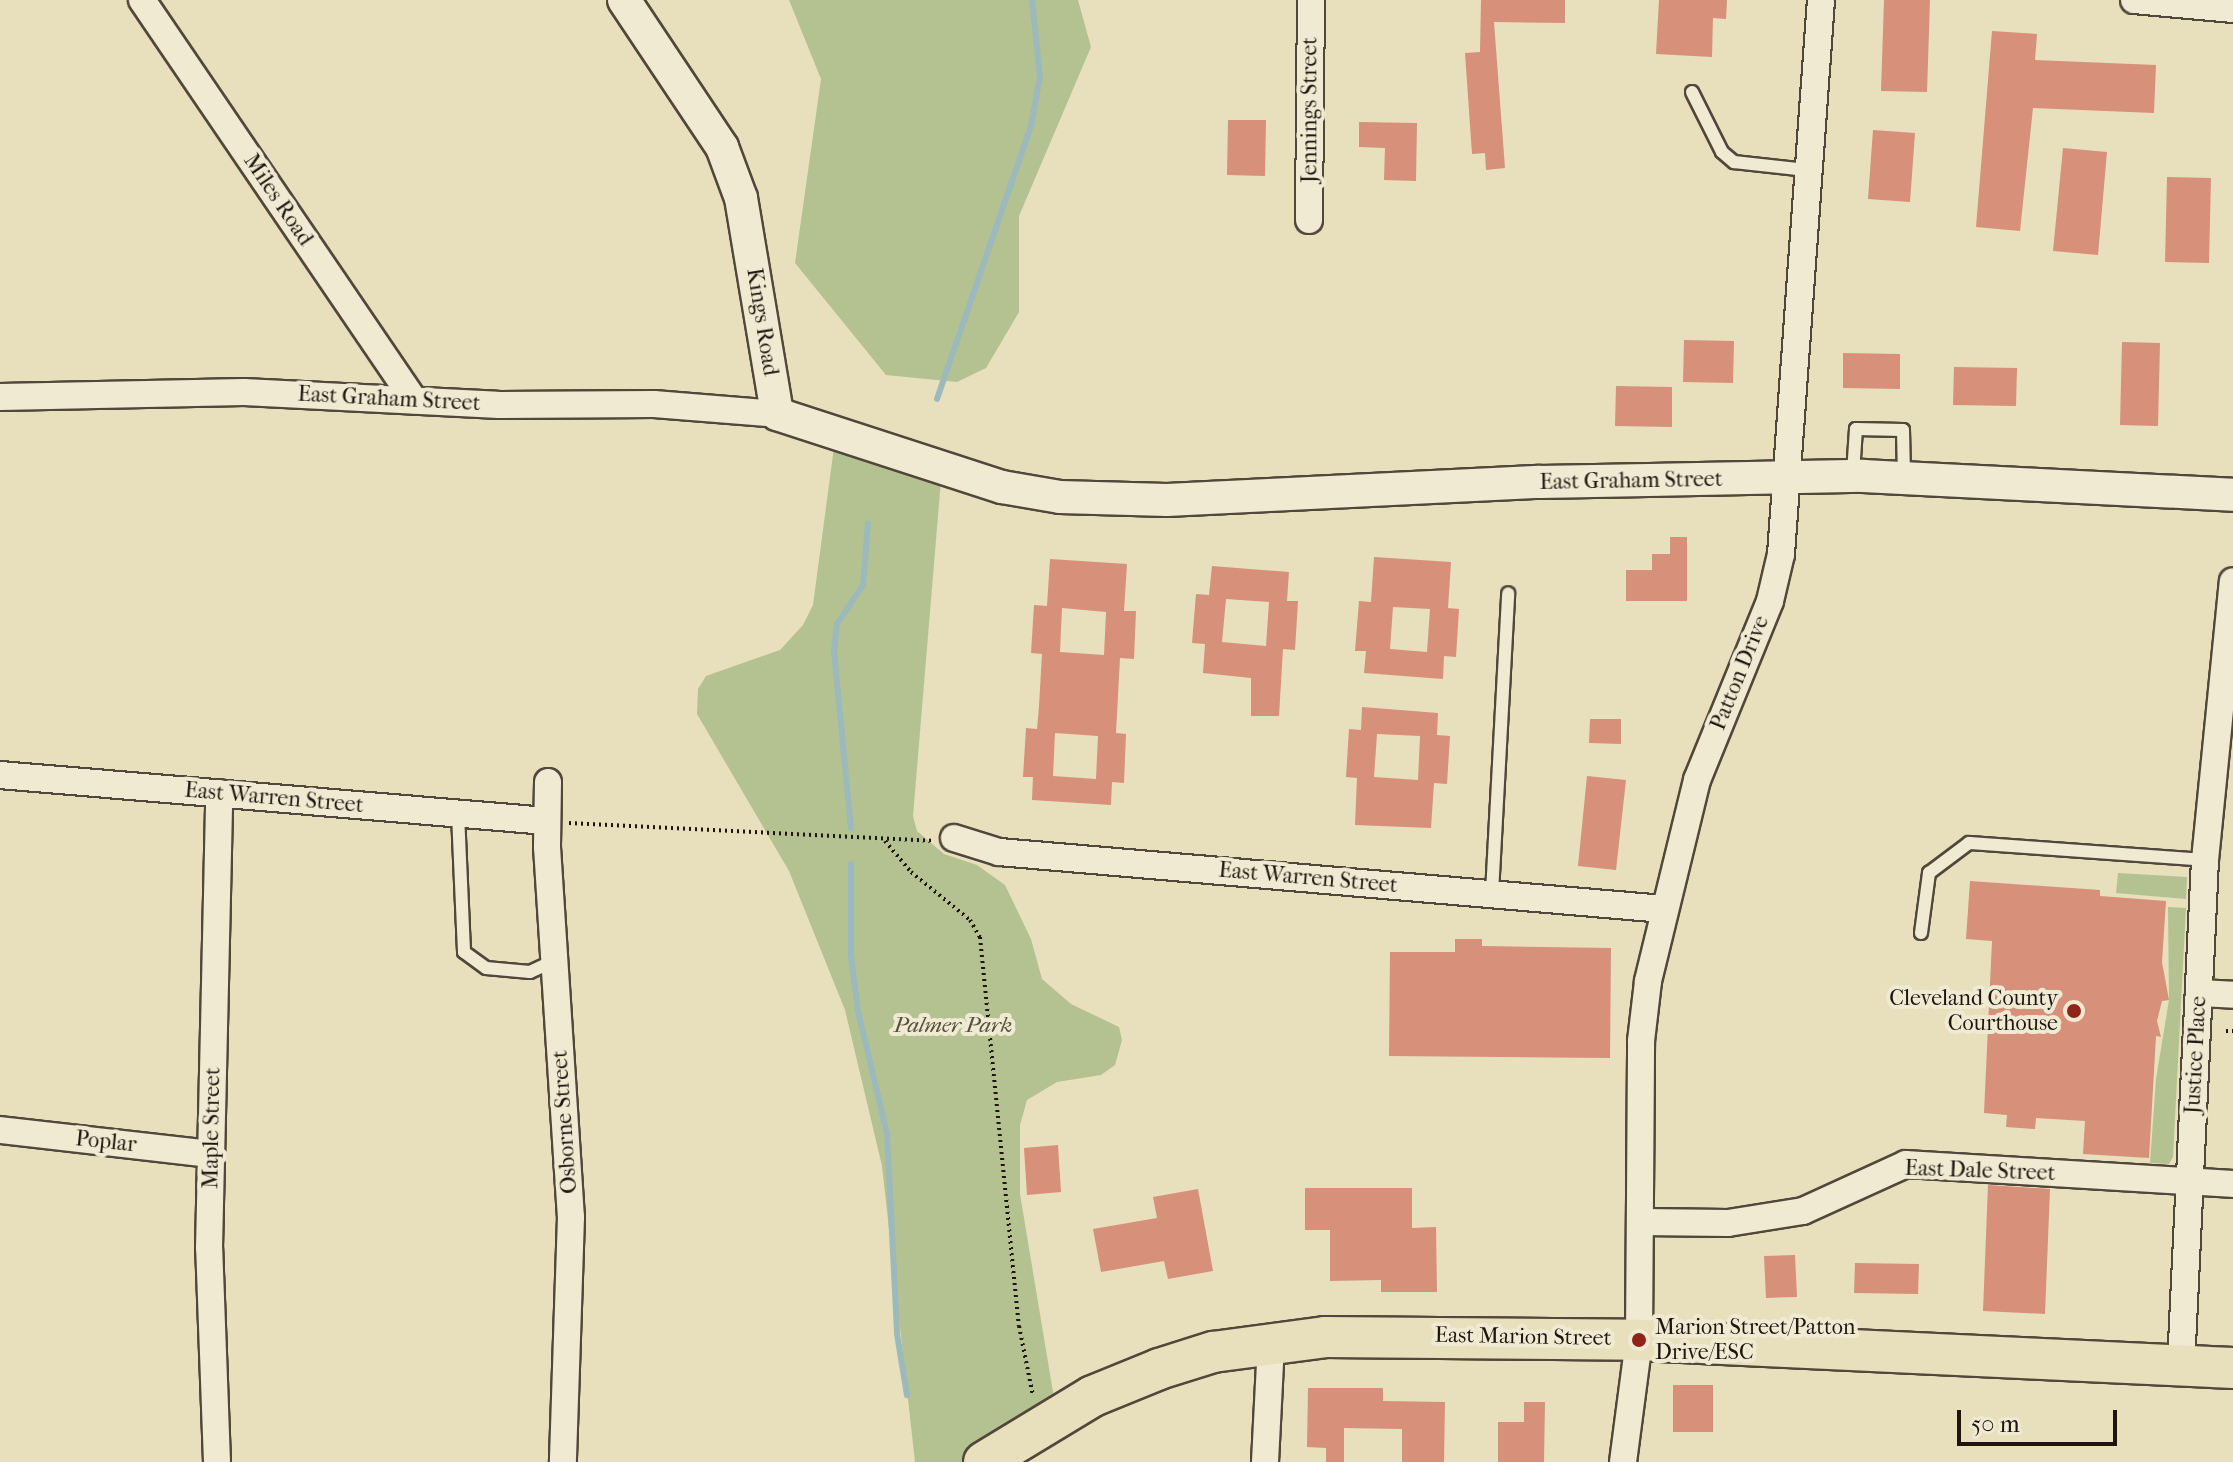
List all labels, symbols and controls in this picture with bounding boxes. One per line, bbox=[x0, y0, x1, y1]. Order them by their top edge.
street label: Jennings Street bbox=[1297, 37, 1323, 183]
street label: Miles Road bbox=[238, 149, 318, 251]
street label: Kings Road bbox=[740, 266, 784, 378]
street label: East Graham Street bbox=[297, 381, 481, 417]
street label: East Graham Street bbox=[1539, 466, 1723, 496]
street label: Patton Drive bbox=[1705, 612, 1775, 734]
street label: East Warren Street bbox=[183, 777, 365, 819]
street label: East Warren Street bbox=[1217, 857, 1399, 899]
place label: Cleveland County Courthouse bbox=[1889, 985, 2058, 1036]
street label: Justice Place bbox=[2180, 995, 2212, 1115]
marker: Cleveland County Courthouse bbox=[2065, 1002, 2083, 1020]
park label: Palmer Park bbox=[894, 1013, 1012, 1039]
street label: Osborne Street bbox=[547, 1049, 583, 1195]
street label: Maple Street bbox=[198, 1067, 226, 1189]
street label: Poplar bbox=[74, 1126, 138, 1158]
street label: East Dale Street bbox=[1904, 1155, 2056, 1187]
place label: Marion Street/Patton Drive/ESC bbox=[1655, 1314, 1856, 1366]
street label: East Marion Street bbox=[1434, 1322, 1612, 1352]
marker: Marion Street/Patton Drive/ESC bbox=[1630, 1331, 1648, 1349]
scale bar bbox=[1961, 1394, 2121, 1444]
text: 50 m bbox=[1971, 1410, 2020, 1438]

